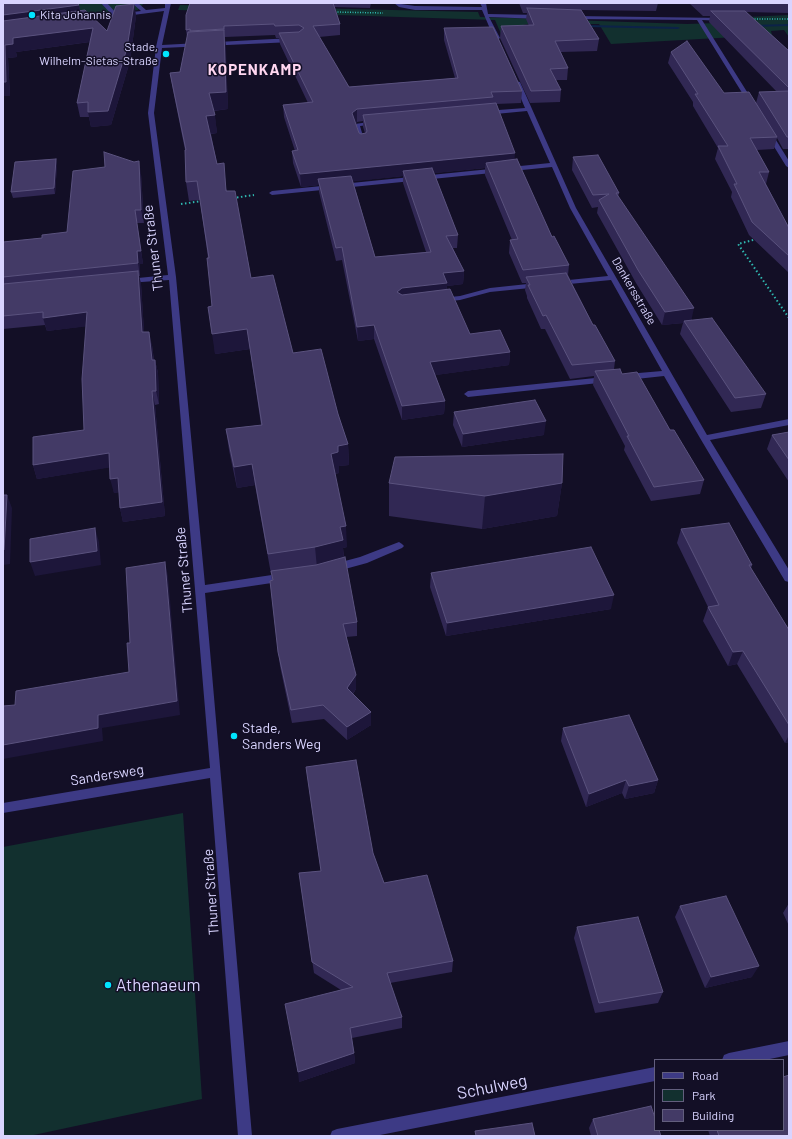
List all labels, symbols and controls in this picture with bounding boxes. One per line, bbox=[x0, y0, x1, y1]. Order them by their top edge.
place label: Kita Johannis bbox=[40, 8, 111, 22]
marker: Kita Johannis bbox=[27, 10, 37, 20]
place label: Stade, Wilhelm-Sietas-Straße bbox=[39, 40, 158, 68]
marker: Stade, Wilhelm-Sietas-Straße bbox=[161, 49, 171, 59]
district label: KOPENKAMP bbox=[208, 61, 302, 79]
street label: Thuner Straße bbox=[139, 204, 167, 292]
street label: Dankersstraße bbox=[609, 255, 659, 327]
street label: Thuner Straße bbox=[172, 526, 196, 614]
place label: Stade, Sanders Weg bbox=[242, 720, 321, 752]
marker: Stade, Sanders Weg bbox=[229, 731, 239, 741]
street label: Sandersweg bbox=[69, 761, 145, 789]
street label: Thuner Straße bbox=[200, 848, 222, 936]
place label: Athenaeum bbox=[116, 975, 200, 995]
marker: Athenaeum bbox=[103, 980, 113, 990]
legend bbox=[654, 1059, 784, 1131]
text: Road bbox=[692, 1068, 719, 1082]
street label: Schulweg bbox=[455, 1070, 529, 1104]
text: Park bbox=[692, 1088, 716, 1102]
text: Building bbox=[692, 1108, 734, 1122]

